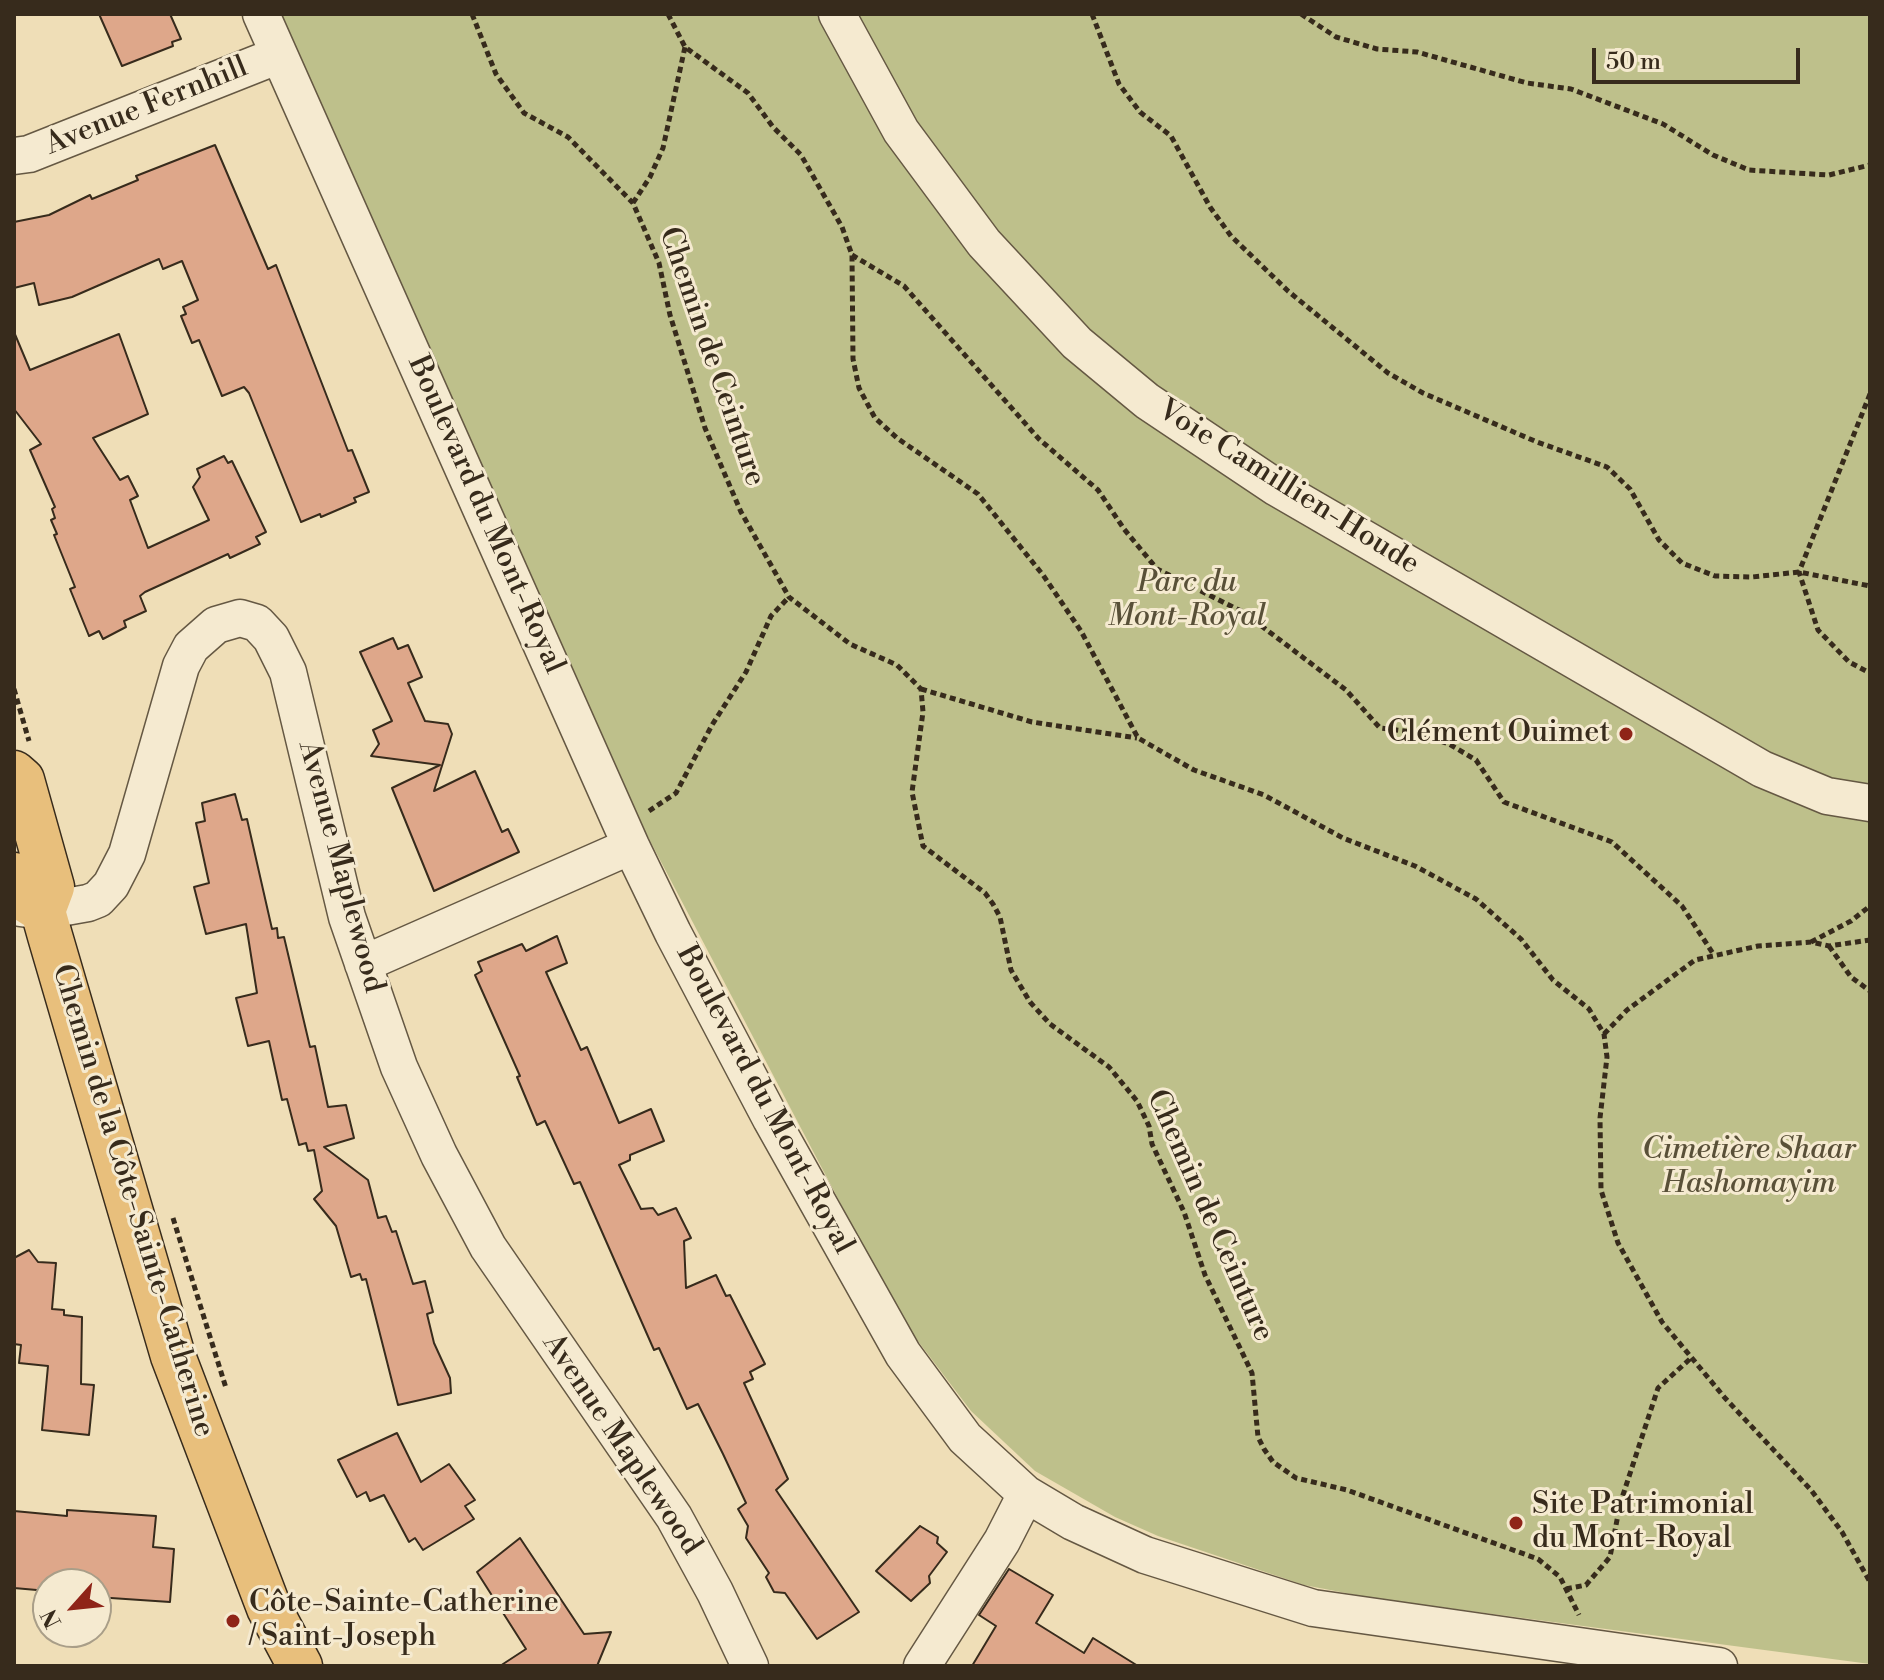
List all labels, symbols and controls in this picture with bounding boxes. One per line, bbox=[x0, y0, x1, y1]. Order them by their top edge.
scale bar bbox=[1596, 32, 1804, 82]
text: 50 m bbox=[1606, 47, 1661, 77]
street label: Avenue Fernhill bbox=[41, 50, 253, 164]
street label: Chemin de Ceinture bbox=[650, 223, 772, 491]
street label: Boulevard du Mont-Royal bbox=[399, 350, 571, 680]
street label: Voie Camillien-Houde bbox=[1151, 393, 1425, 583]
park label: Parc du Mont-Royal bbox=[1108, 566, 1266, 636]
place label: Clément Ouimet bbox=[1387, 716, 1610, 752]
marker: Clément Ouimet bbox=[1617, 725, 1635, 743]
street label: Avenue Maplewood bbox=[289, 737, 391, 997]
street label: Boulevard du Mont-Royal bbox=[667, 940, 861, 1260]
street label: Chemin de la Côte-Sainte-Catherine bbox=[43, 960, 221, 1442]
street label: Chemin de Ceinture bbox=[1137, 1085, 1281, 1347]
park label: Cimetière Shaar Hashomayim bbox=[1642, 1133, 1856, 1204]
street label: Avenue Maplewood bbox=[534, 1327, 708, 1563]
place label: Site Patrimonial du Mont-Royal bbox=[1532, 1488, 1754, 1558]
marker: Site Patrimonial du Mont-Royal bbox=[1507, 1514, 1525, 1532]
north arrow bbox=[32, 1568, 112, 1648]
place label: Côte-Sainte-Catherine / Saint-Joseph bbox=[249, 1586, 559, 1656]
text: N bbox=[36, 1604, 68, 1632]
marker: Côte-Sainte-Catherine / Saint-Joseph bbox=[224, 1612, 242, 1630]

